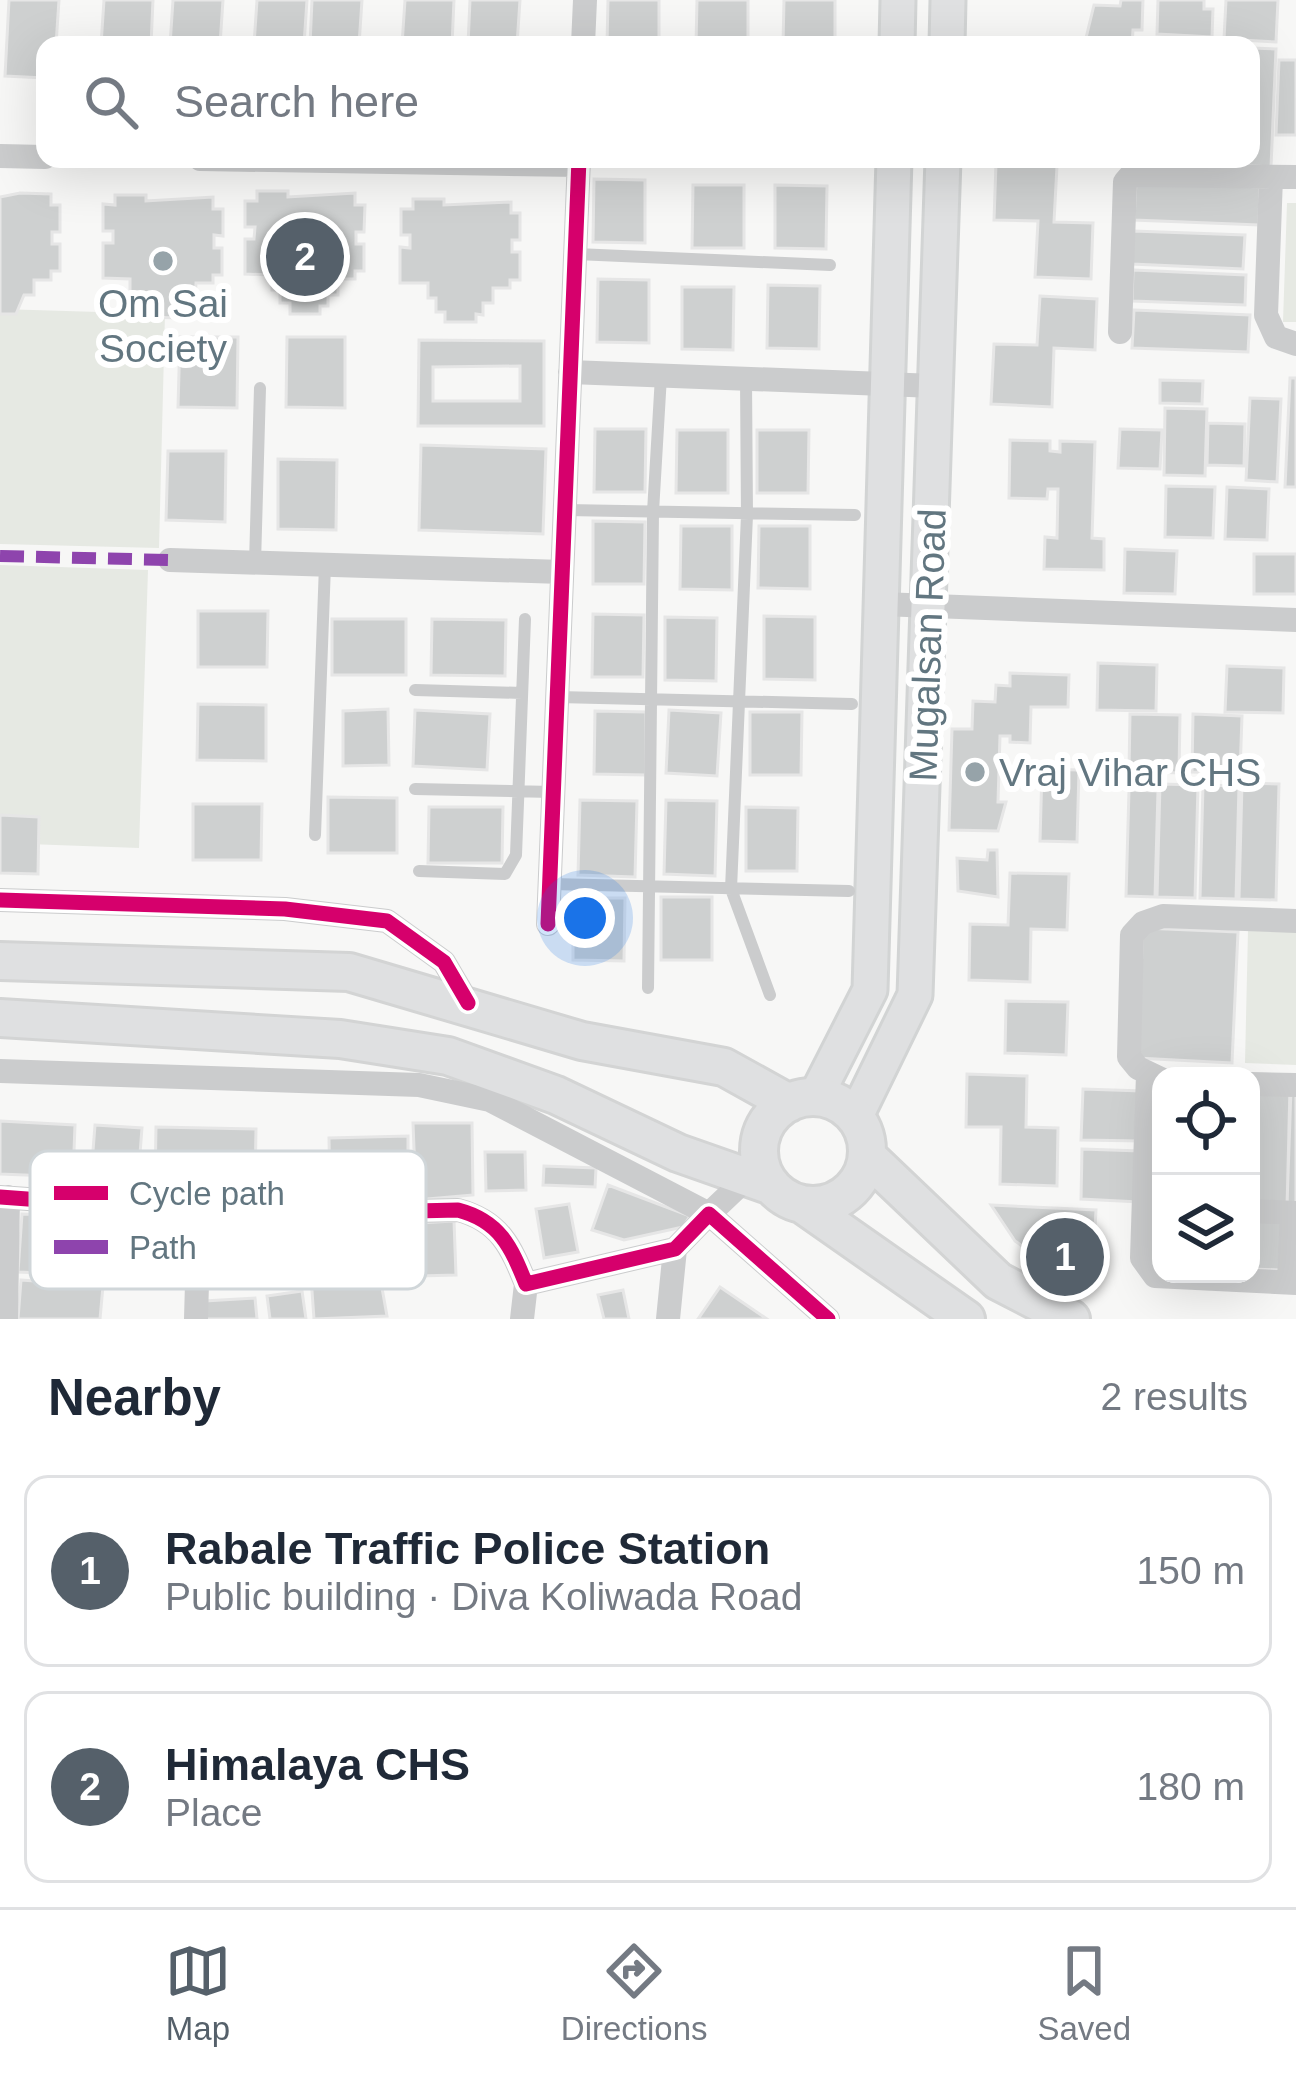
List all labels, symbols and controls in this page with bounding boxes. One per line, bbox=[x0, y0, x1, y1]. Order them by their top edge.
search box bbox=[36, 36, 1260, 168]
icon: search bbox=[78, 69, 144, 135]
text: Search here bbox=[174, 76, 419, 127]
pin: 2 bbox=[266, 212, 344, 302]
marker: Om Sai Society bbox=[150, 248, 176, 274]
place label: Om Sai Society bbox=[98, 282, 228, 370]
street label: Mugalsan Road bbox=[901, 508, 954, 782]
place label: Vraj Vihar CHS bbox=[999, 751, 1261, 794]
marker: Vraj Vihar CHS bbox=[962, 759, 988, 785]
your location bbox=[555, 888, 615, 948]
map controls bbox=[1152, 1067, 1260, 1283]
button: locate bbox=[1152, 1067, 1260, 1175]
legend bbox=[30, 1151, 426, 1289]
text: Cycle path bbox=[129, 1175, 285, 1212]
button: layers bbox=[1152, 1175, 1260, 1283]
pin: 1 bbox=[1026, 1212, 1104, 1302]
text: Path bbox=[129, 1229, 197, 1266]
text: Nearby bbox=[48, 1369, 221, 1426]
text: 2 results bbox=[1101, 1375, 1248, 1418]
text: Rabale Traffic Police Station bbox=[165, 1523, 770, 1574]
text: 1 bbox=[79, 1549, 101, 1592]
text: 150 m bbox=[1137, 1549, 1245, 1592]
text: Public building · Diva Koliwada Road bbox=[165, 1575, 802, 1618]
text: Himalaya CHS bbox=[165, 1739, 470, 1790]
text: 2 bbox=[79, 1765, 101, 1808]
text: 180 m bbox=[1137, 1765, 1245, 1808]
text: Place bbox=[165, 1791, 263, 1834]
tab: Map bbox=[165, 1938, 231, 2048]
tab: Directions bbox=[561, 1938, 708, 2048]
tab: Saved bbox=[1037, 1938, 1131, 2048]

